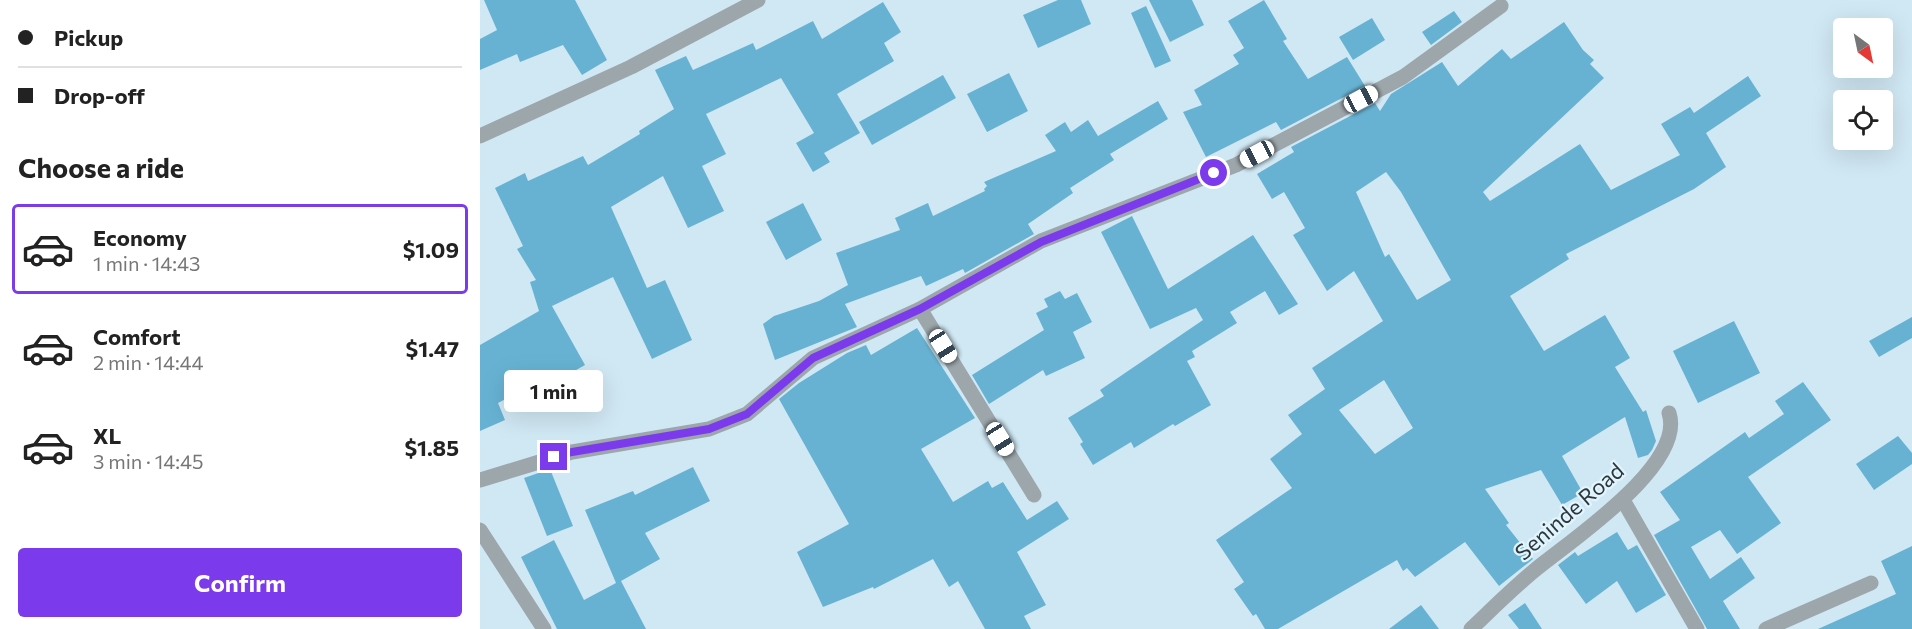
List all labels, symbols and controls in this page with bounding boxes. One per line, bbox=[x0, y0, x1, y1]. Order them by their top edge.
north arrow bbox=[1833, 18, 1893, 78]
map controls bbox=[1833, 18, 1893, 150]
text: Pickup bbox=[54, 24, 123, 51]
text: Drop-off bbox=[54, 82, 145, 109]
car bbox=[1341, 83, 1381, 115]
button: locate bbox=[1833, 90, 1893, 150]
car bbox=[1237, 138, 1277, 170]
text: Choose a ride bbox=[18, 151, 184, 184]
route start bbox=[1200, 159, 1227, 186]
icon: car bbox=[21, 222, 75, 276]
text: Economy bbox=[93, 224, 187, 251]
text: $1.09 bbox=[403, 236, 459, 263]
text: 1 min · 14:43 bbox=[93, 251, 201, 275]
icon: car bbox=[21, 321, 75, 375]
text: Comfort bbox=[93, 323, 181, 350]
car bbox=[926, 326, 960, 366]
text: $1.47 bbox=[406, 335, 459, 362]
text: 2 min · 14:44 bbox=[93, 350, 204, 374]
callout: 1 min bbox=[505, 370, 604, 412]
text: 1 min bbox=[530, 379, 577, 403]
car bbox=[983, 419, 1017, 459]
icon: car bbox=[21, 420, 75, 474]
text: XL bbox=[93, 422, 121, 449]
text: $1.85 bbox=[404, 434, 459, 461]
route end bbox=[540, 443, 567, 470]
text: 3 min · 14:45 bbox=[93, 449, 203, 473]
street label: Seninde Road bbox=[1509, 456, 1629, 566]
button: Confirm bbox=[18, 548, 462, 617]

